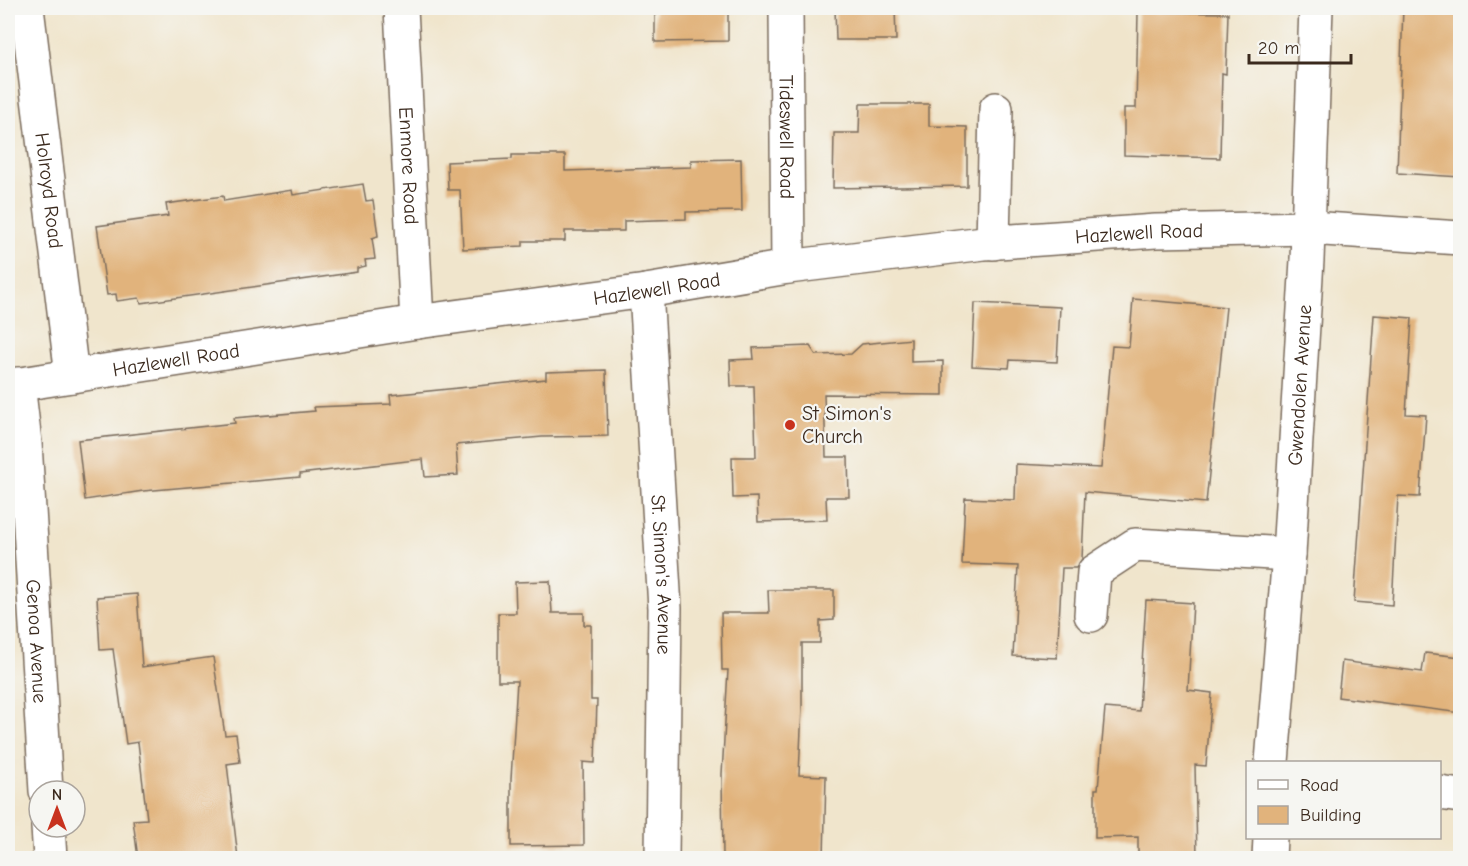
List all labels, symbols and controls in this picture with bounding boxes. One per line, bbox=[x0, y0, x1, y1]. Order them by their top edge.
scale bar bbox=[1249, 27, 1351, 65]
text: 20 m bbox=[1258, 38, 1299, 59]
street label: Tideswell Road bbox=[775, 75, 799, 199]
street label: Enmore Road bbox=[395, 106, 424, 225]
street label: Holroyd Road bbox=[31, 131, 68, 250]
street label: Hazlewell Road bbox=[1074, 219, 1203, 248]
street label: Hazlewell Road bbox=[592, 267, 722, 310]
street label: Gwendolen Avenue bbox=[1283, 304, 1316, 466]
street label: Hazlewell Road bbox=[111, 338, 241, 381]
place label: St Simon's Church bbox=[802, 402, 891, 448]
marker: St Simon's Church bbox=[783, 418, 797, 432]
street label: St. Simon's Avenue bbox=[647, 494, 677, 655]
street label: Genoa Avenue bbox=[22, 579, 52, 704]
legend bbox=[1246, 761, 1441, 839]
text: Road bbox=[1300, 775, 1339, 796]
north arrow bbox=[27, 779, 87, 839]
text: N bbox=[52, 786, 62, 804]
text: Building bbox=[1300, 805, 1362, 826]

